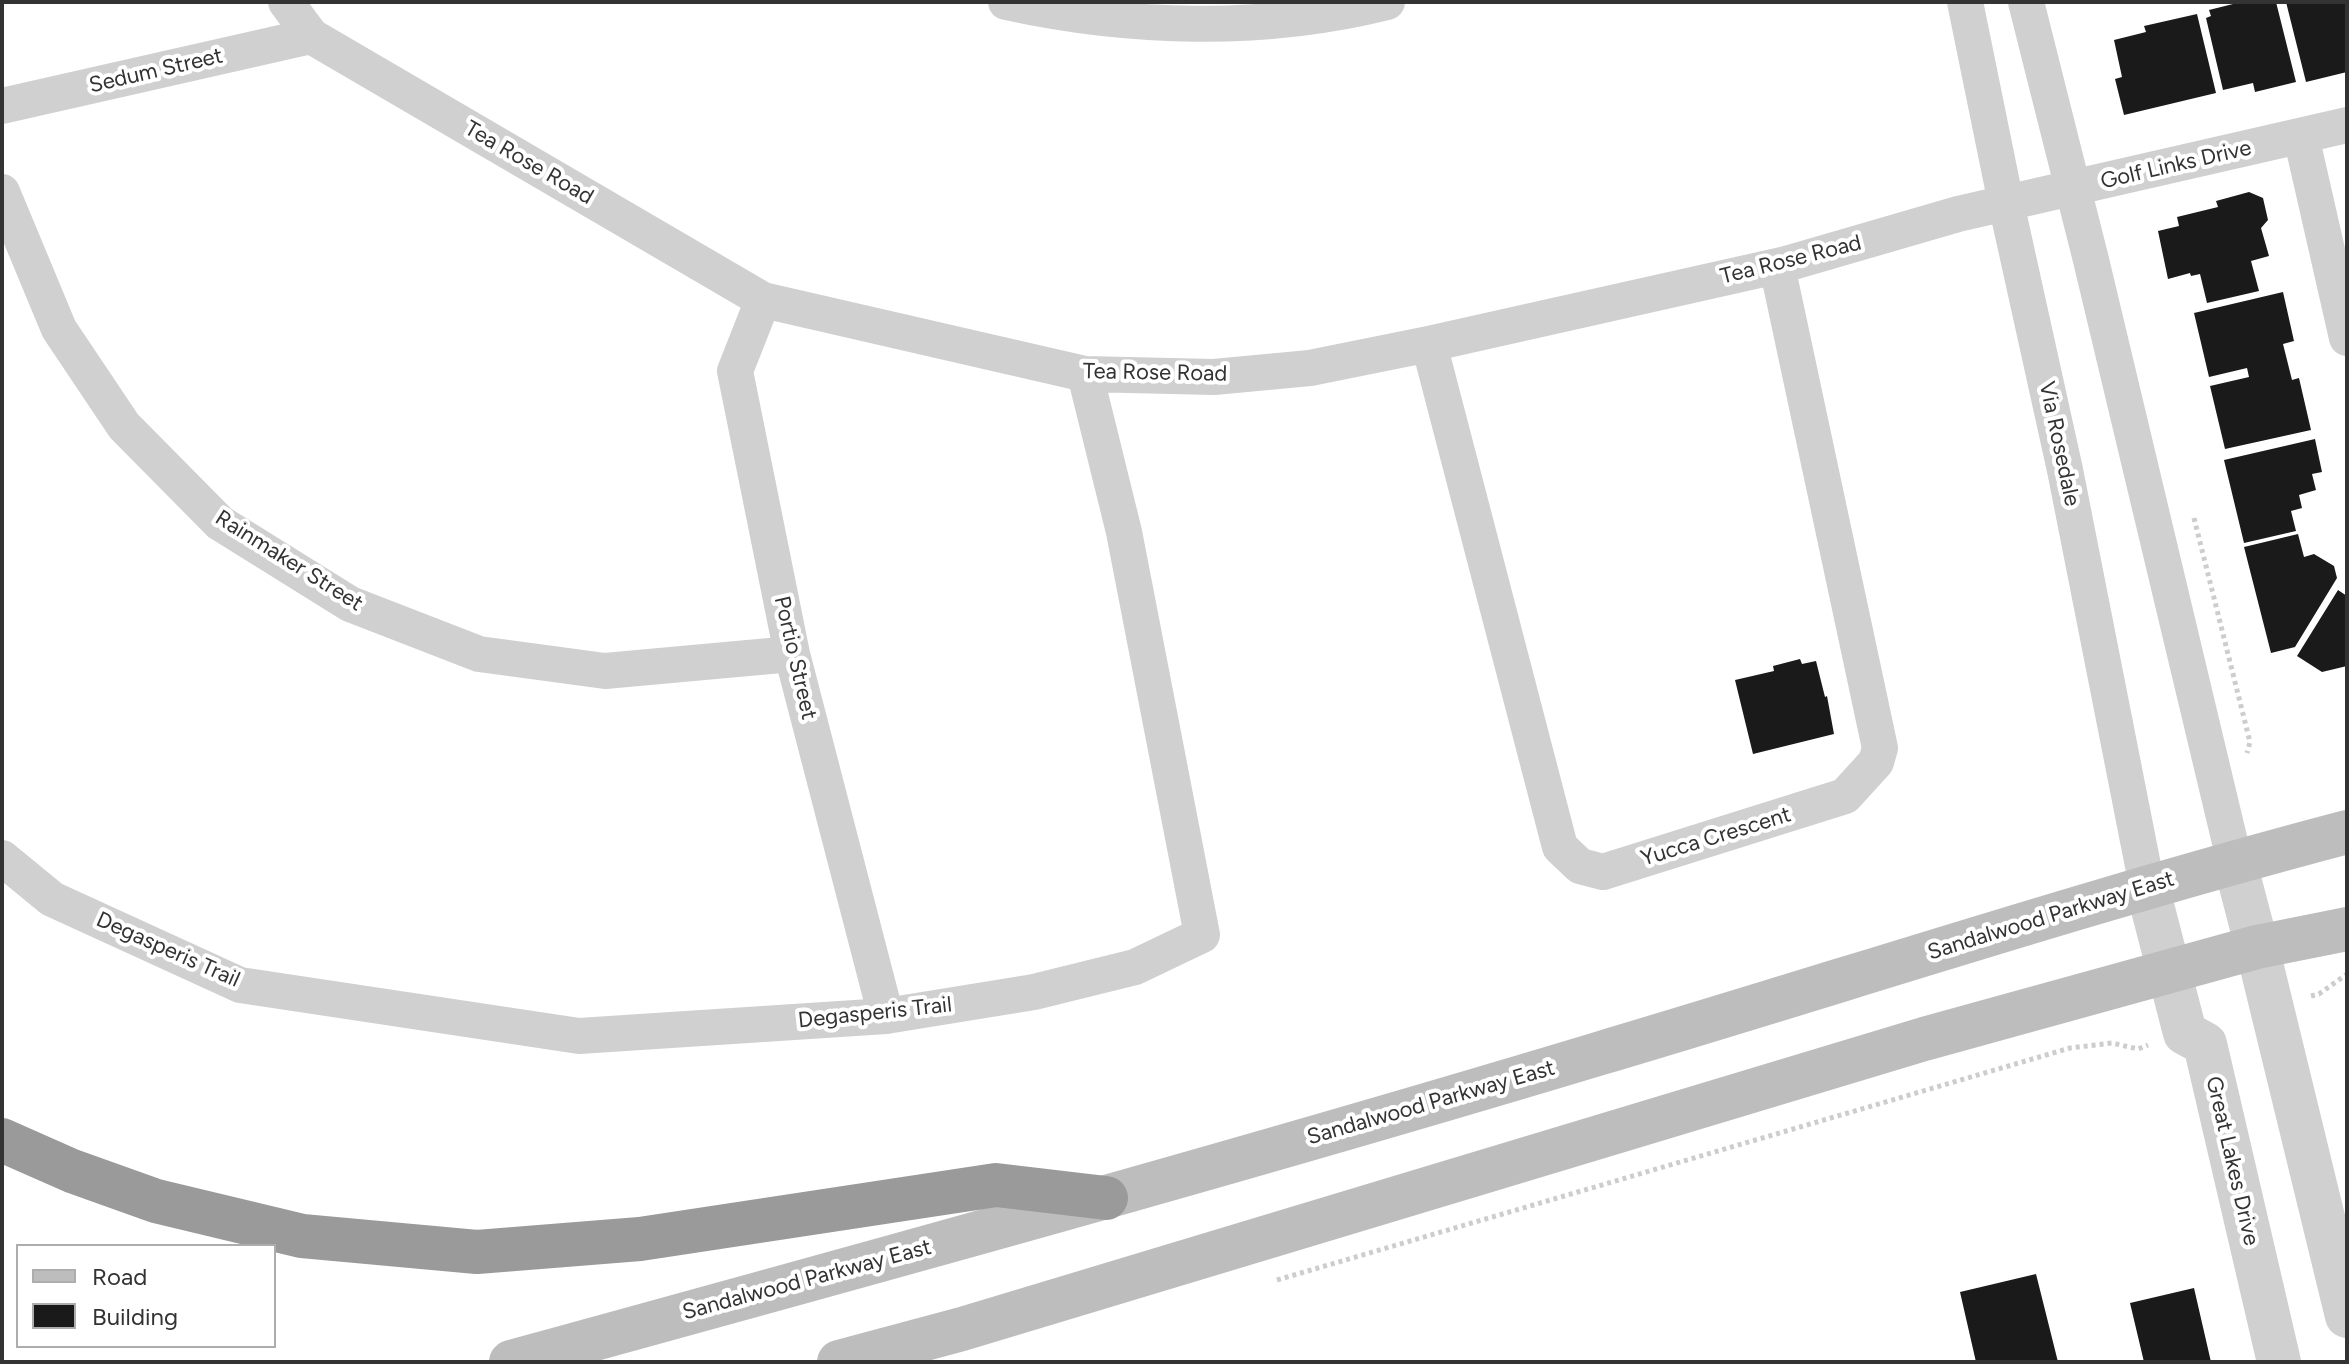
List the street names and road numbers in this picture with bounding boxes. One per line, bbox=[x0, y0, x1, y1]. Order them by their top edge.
street label: Sedum Street bbox=[87, 43, 225, 99]
street label: Tea Rose Road bbox=[460, 115, 598, 211]
street label: Golf Links Drive bbox=[2098, 135, 2254, 195]
street label: Tea Rose Road bbox=[1718, 230, 1864, 290]
street label: Tea Rose Road bbox=[1083, 359, 1227, 387]
street label: Via Rosedale bbox=[2033, 379, 2085, 509]
street label: Rainmaker Street bbox=[210, 505, 368, 617]
street label: Portio Street bbox=[768, 594, 822, 722]
street label: Yucca Crescent bbox=[1638, 802, 1794, 872]
street label: Sandalwood Parkway East bbox=[1924, 866, 2178, 966]
street label: Degasperis Trail bbox=[92, 907, 244, 993]
street label: Degasperis Trail bbox=[797, 992, 953, 1034]
street label: Sandalwood Parkway East bbox=[1304, 1055, 1558, 1151]
street label: Great Lakes Drive bbox=[2200, 1074, 2264, 1248]
street label: Sandalwood Parkway East bbox=[680, 1234, 934, 1326]

